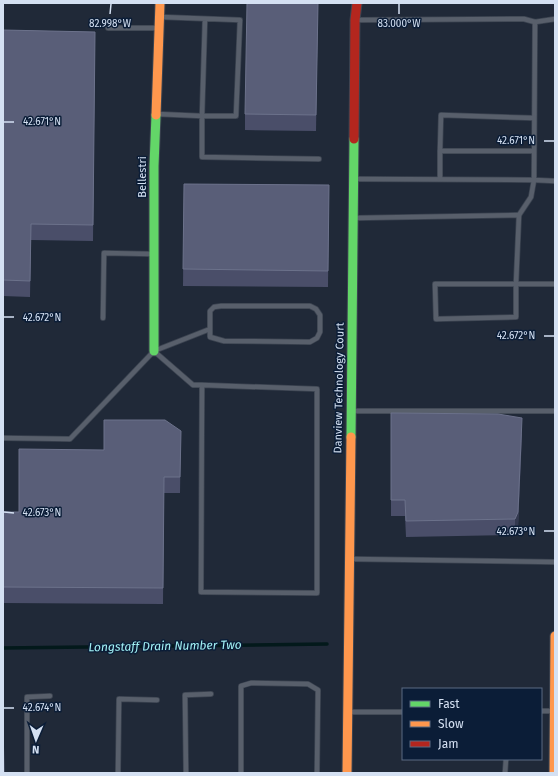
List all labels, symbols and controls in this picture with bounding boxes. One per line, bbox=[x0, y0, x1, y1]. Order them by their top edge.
text: 82.998°W bbox=[89, 18, 132, 30]
text: 83.000°W bbox=[377, 18, 421, 30]
text: 42.671°N bbox=[23, 116, 61, 128]
text: 42.671°N bbox=[497, 135, 535, 147]
street label: Bellestri bbox=[136, 156, 149, 198]
text: 42.672°N bbox=[23, 312, 61, 324]
street label: Danview Technology Court bbox=[331, 322, 347, 454]
text: 42.672°N bbox=[497, 330, 535, 342]
text: 42.673°N bbox=[23, 507, 61, 519]
text: 42.673°N bbox=[497, 526, 535, 538]
water label: Longstaff Drain Number Two bbox=[88, 638, 242, 654]
legend bbox=[402, 688, 542, 760]
text: Fast bbox=[438, 697, 460, 711]
text: 42.674°N bbox=[23, 702, 61, 714]
text: Slow bbox=[438, 717, 464, 731]
north arrow bbox=[16, 720, 56, 760]
text: Jam bbox=[438, 737, 458, 751]
text: N bbox=[32, 743, 40, 756]

